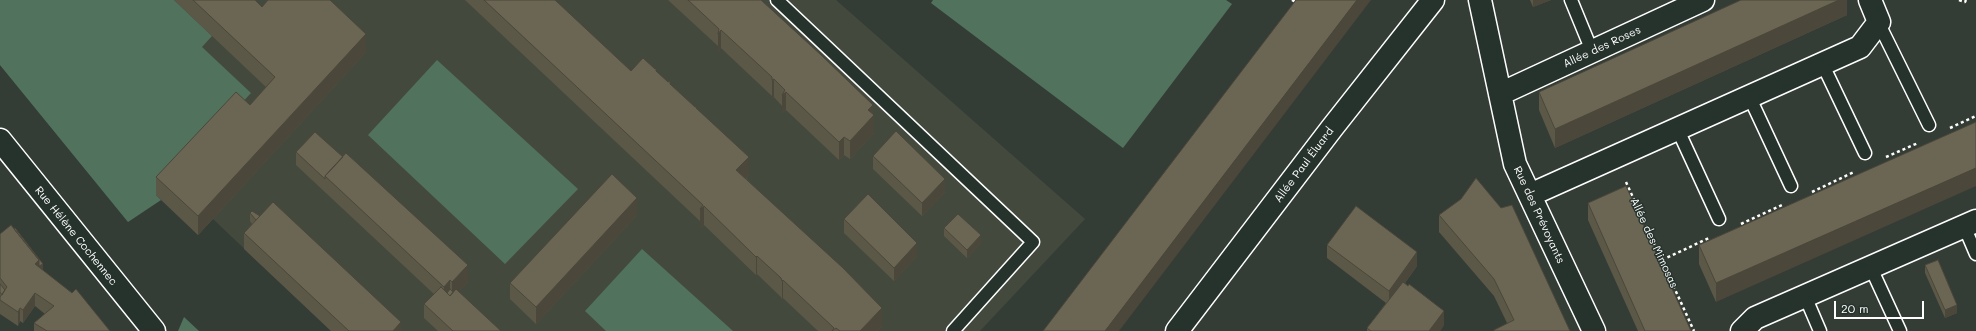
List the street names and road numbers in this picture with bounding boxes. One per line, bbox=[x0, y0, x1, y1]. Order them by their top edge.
street label: Allée des Roses bbox=[1561, 23, 1643, 71]
street label: Allée Paul Éluard bbox=[1271, 125, 1337, 205]
street label: Rue des Prévoyants bbox=[1511, 164, 1567, 266]
street label: Rue Hélène Cochennec bbox=[32, 184, 120, 288]
street label: Allée des Mimosas bbox=[1627, 196, 1681, 290]

